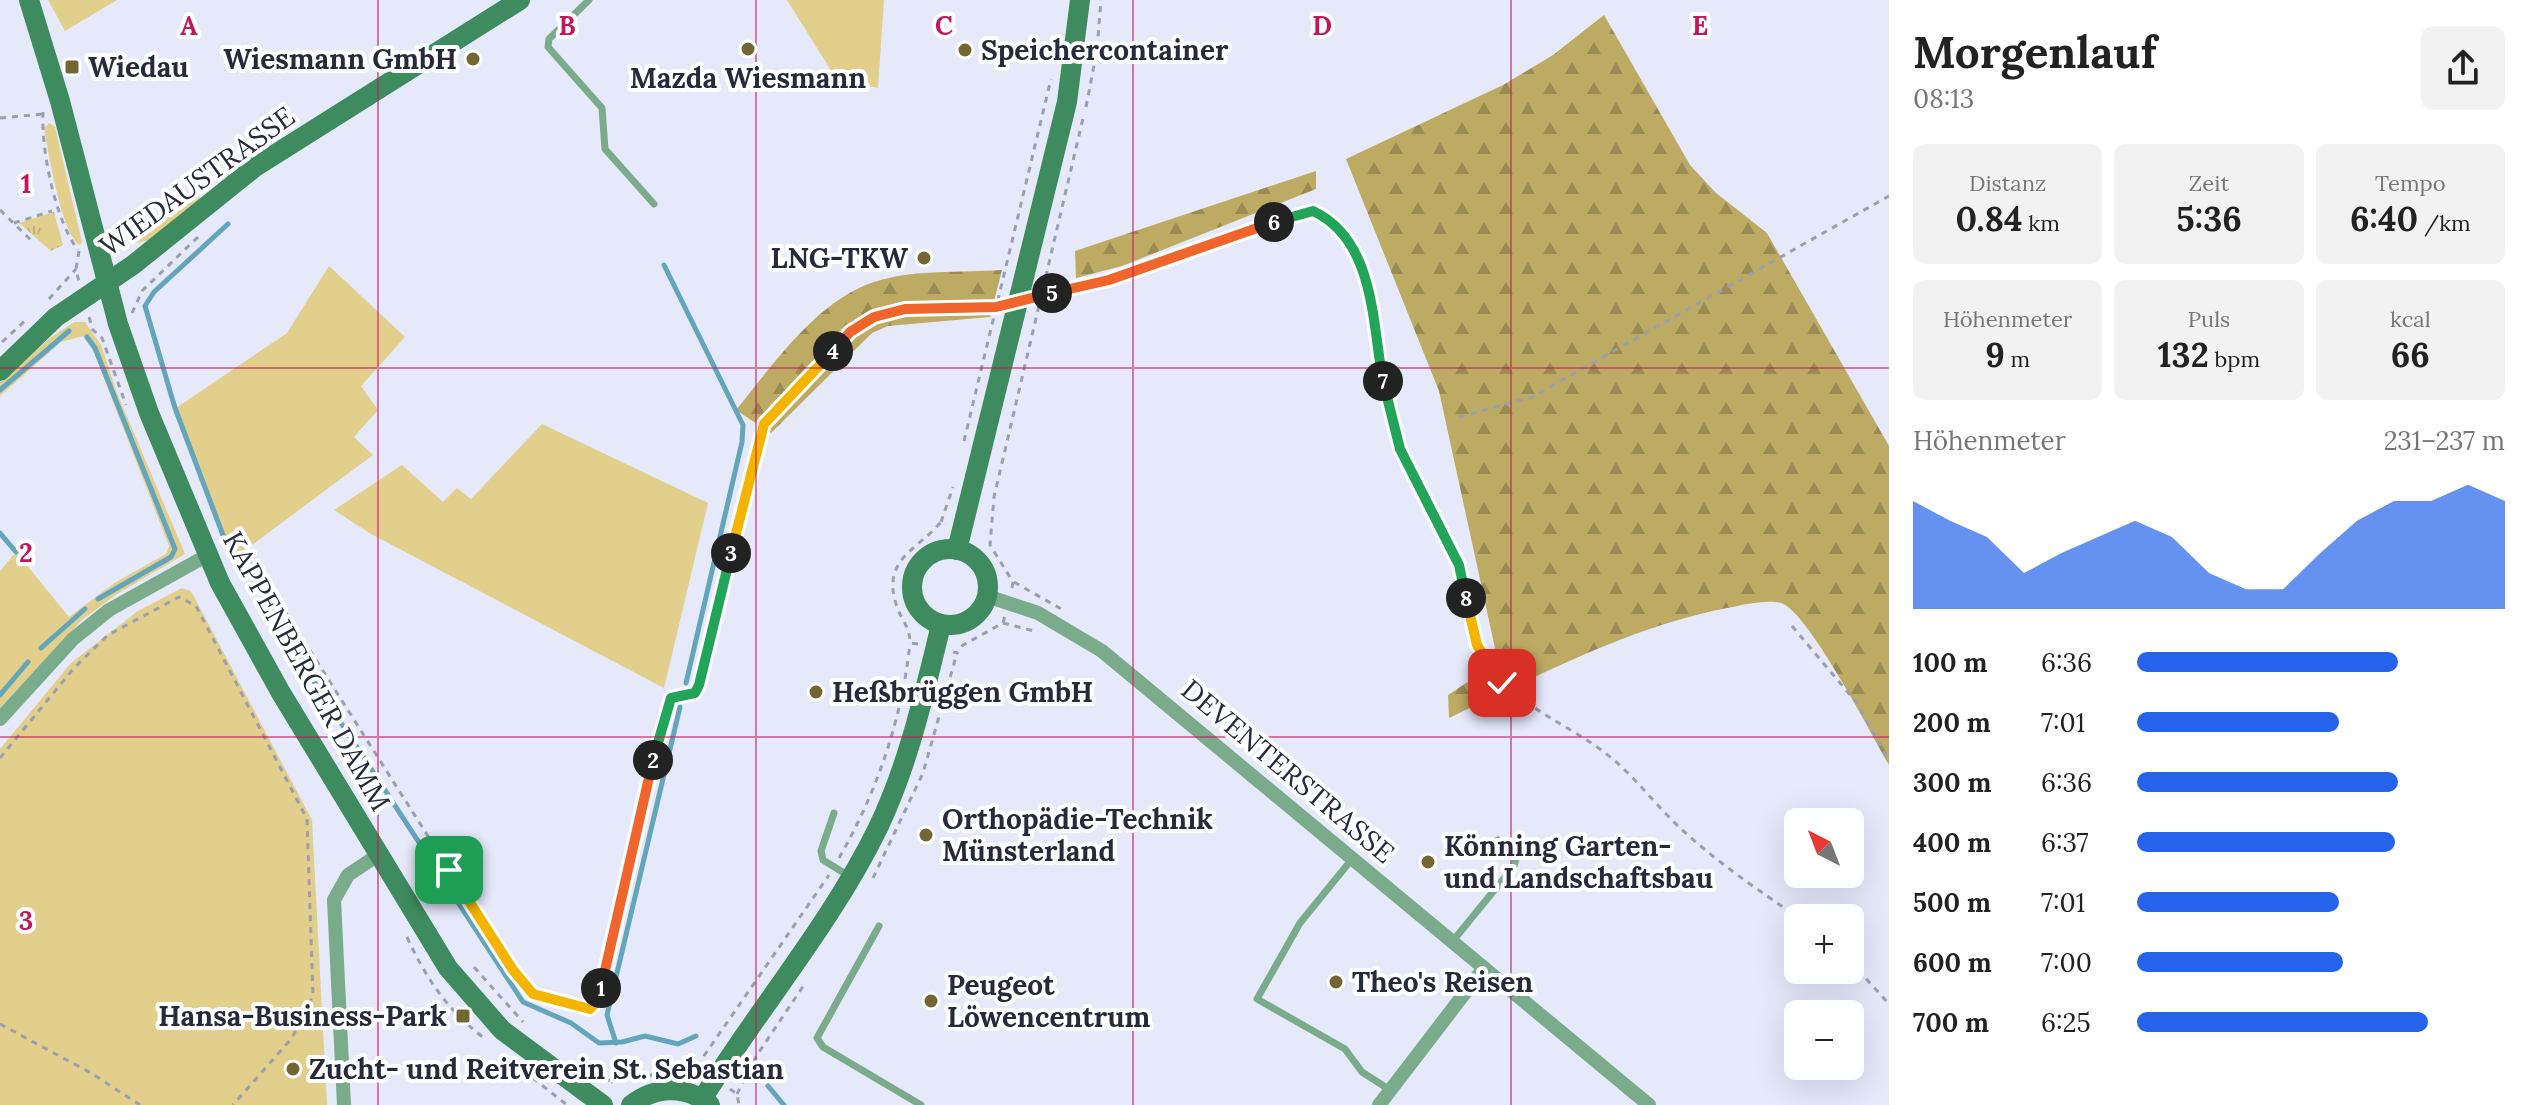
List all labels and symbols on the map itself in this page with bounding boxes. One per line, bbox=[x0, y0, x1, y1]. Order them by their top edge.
text: A bbox=[180, 9, 198, 42]
text: B bbox=[558, 9, 576, 42]
text: C bbox=[935, 9, 953, 42]
text: D bbox=[1312, 9, 1332, 42]
text: E bbox=[1692, 9, 1708, 42]
place label: Speichercontainer bbox=[981, 32, 1229, 68]
marker: Mazda Wiesmann bbox=[739, 40, 757, 58]
place label: Wiesmann GmbH bbox=[223, 41, 457, 77]
marker: Speichercontainer bbox=[956, 41, 974, 59]
place label: Wiedau bbox=[88, 49, 189, 85]
marker: Wiesmann GmbH bbox=[464, 50, 482, 68]
marker: Wiedau bbox=[63, 58, 81, 76]
place label: Mazda Wiesmann bbox=[630, 60, 866, 96]
street label: WIEDAUSTRASSE bbox=[92, 98, 302, 264]
text: 1 bbox=[21, 167, 31, 200]
pin: 6 bbox=[1254, 202, 1294, 242]
place label: LNG-TKW bbox=[771, 240, 909, 276]
marker: LNG-TKW bbox=[915, 249, 933, 267]
pin: 5 bbox=[1032, 273, 1072, 313]
pin: 4 bbox=[813, 331, 853, 371]
pin: 7 bbox=[1363, 361, 1403, 401]
street label: KAPPENBERGER DAMM bbox=[215, 525, 399, 817]
pin: 3 bbox=[711, 533, 751, 573]
text: 2 bbox=[19, 536, 33, 569]
pin: 8 bbox=[1446, 578, 1486, 618]
pin bbox=[1468, 649, 1536, 717]
street label: DEVENTERSTRASSE bbox=[1174, 671, 1402, 871]
place label: Heßbrüggen GmbH bbox=[832, 674, 1093, 710]
marker: Heßbrüggen GmbH bbox=[807, 683, 825, 701]
pin: 2 bbox=[633, 740, 673, 780]
place label: Orthopädie-Technik Münsterland bbox=[942, 801, 1213, 869]
north arrow bbox=[1784, 808, 1864, 888]
marker: Orthopädie-Technik Münsterland bbox=[917, 826, 935, 844]
place label: Könning Garten- und Landschaftsbau bbox=[1444, 828, 1713, 896]
pin bbox=[415, 836, 483, 904]
marker: Könning Garten- und Landschaftsbau bbox=[1419, 853, 1437, 871]
text: 3 bbox=[19, 904, 33, 937]
place label: Theo's Reisen bbox=[1352, 964, 1533, 1000]
place label: Peugeot Löwencentrum bbox=[947, 967, 1150, 1035]
pin: 1 bbox=[581, 968, 621, 1008]
marker: Theo's Reisen bbox=[1327, 973, 1345, 991]
marker: Peugeot Löwencentrum bbox=[922, 992, 940, 1010]
place label: Hansa-Business-Park bbox=[158, 998, 447, 1034]
marker: Hansa-Business-Park bbox=[454, 1007, 472, 1025]
place label: Zucht- und Reitverein St. Sebastian bbox=[309, 1051, 784, 1087]
marker: Zucht- und Reitverein St. Sebastian bbox=[284, 1060, 302, 1078]

